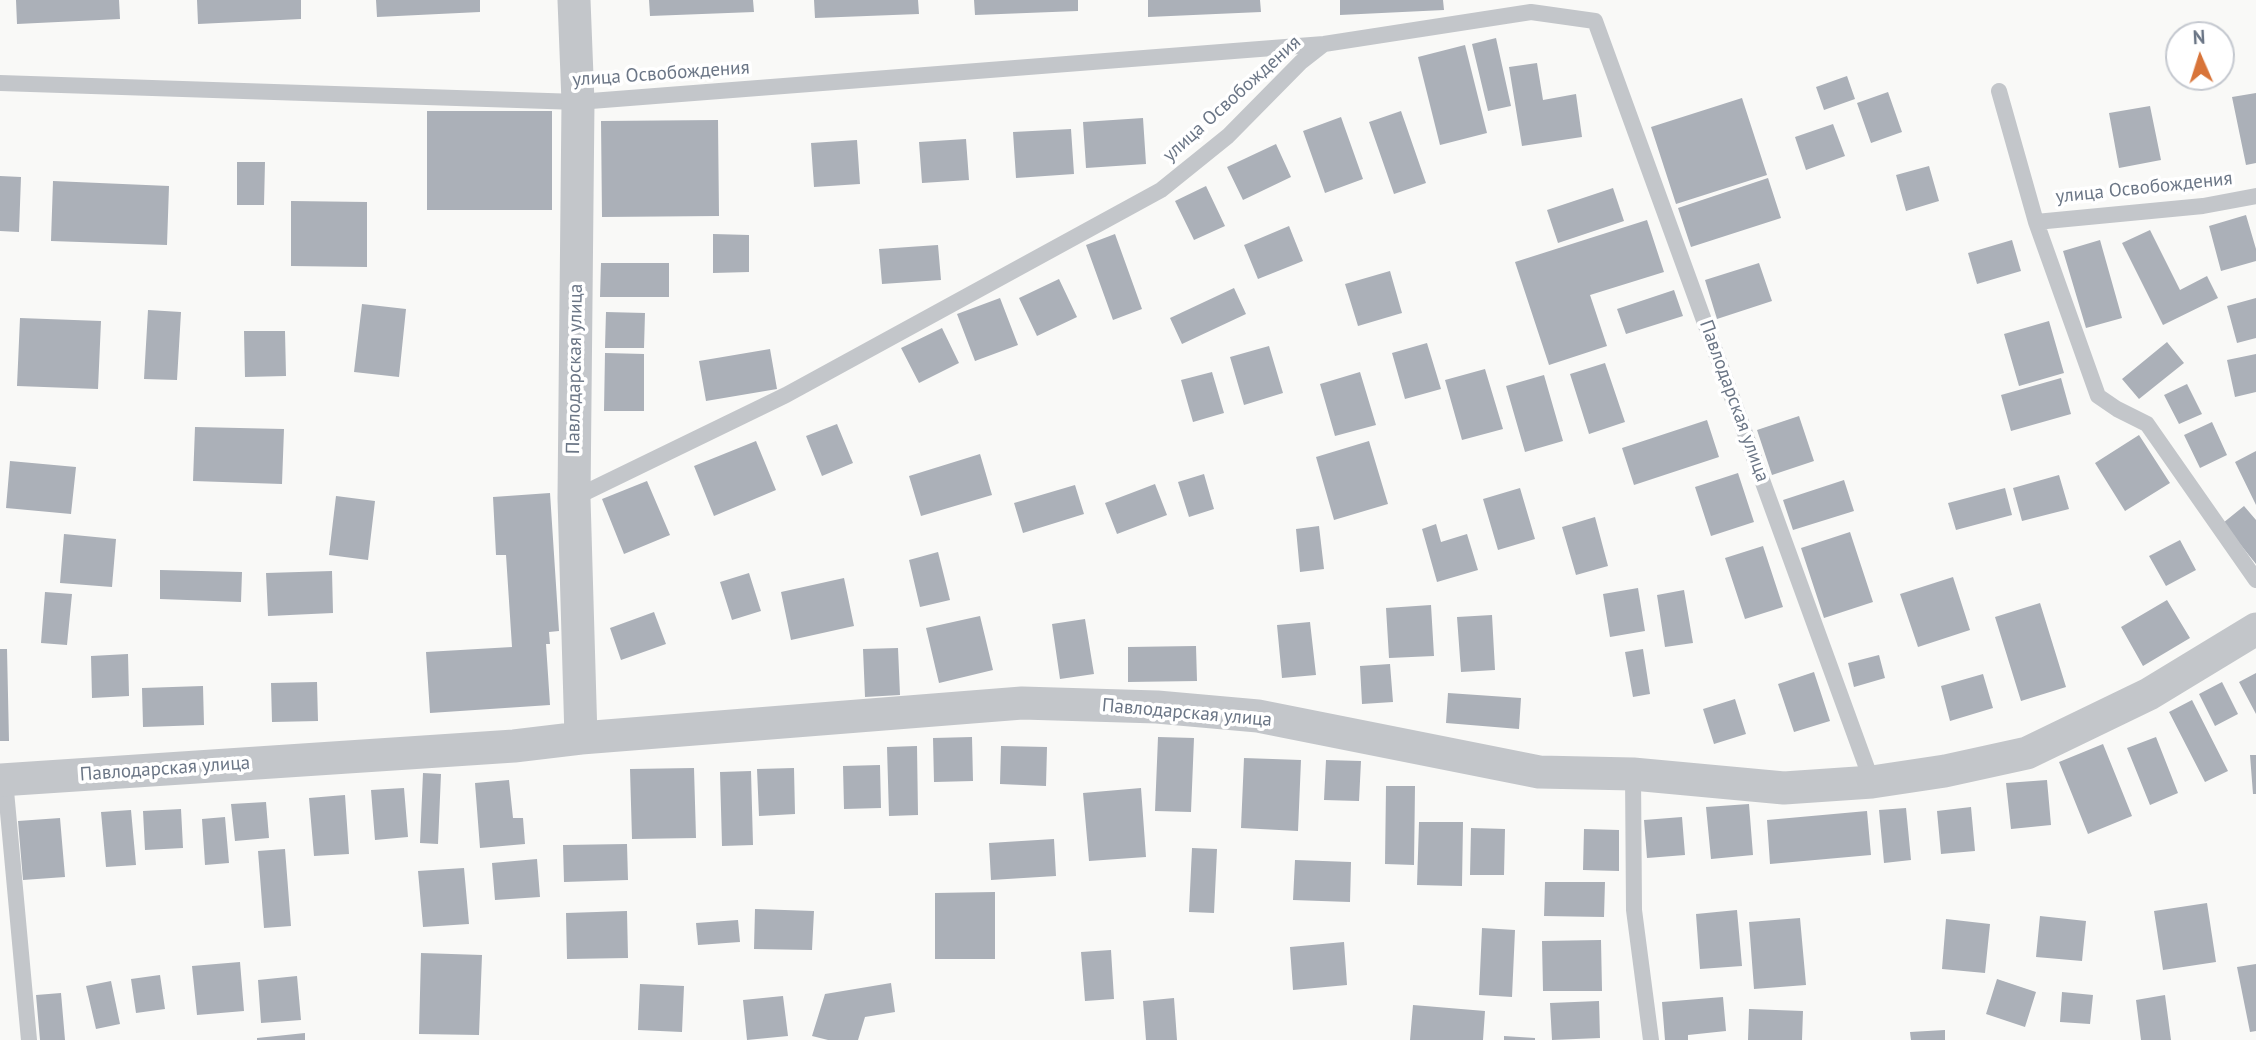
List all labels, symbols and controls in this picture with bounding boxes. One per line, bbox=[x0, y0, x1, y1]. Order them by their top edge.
north arrow bbox=[2165, 21, 2235, 91]
text: N bbox=[2192, 25, 2206, 49]
street label: улица Освобождения bbox=[1158, 31, 1306, 167]
street label: улица Освобождения bbox=[572, 56, 750, 92]
street label: улица Освобождения bbox=[2054, 167, 2234, 209]
street label: Павлодарская улица bbox=[562, 284, 588, 454]
street label: Павлодарская улица bbox=[1694, 317, 1774, 485]
street label: Павлодарская улица bbox=[1101, 694, 1273, 732]
street label: Павлодарская улица bbox=[79, 752, 251, 786]

